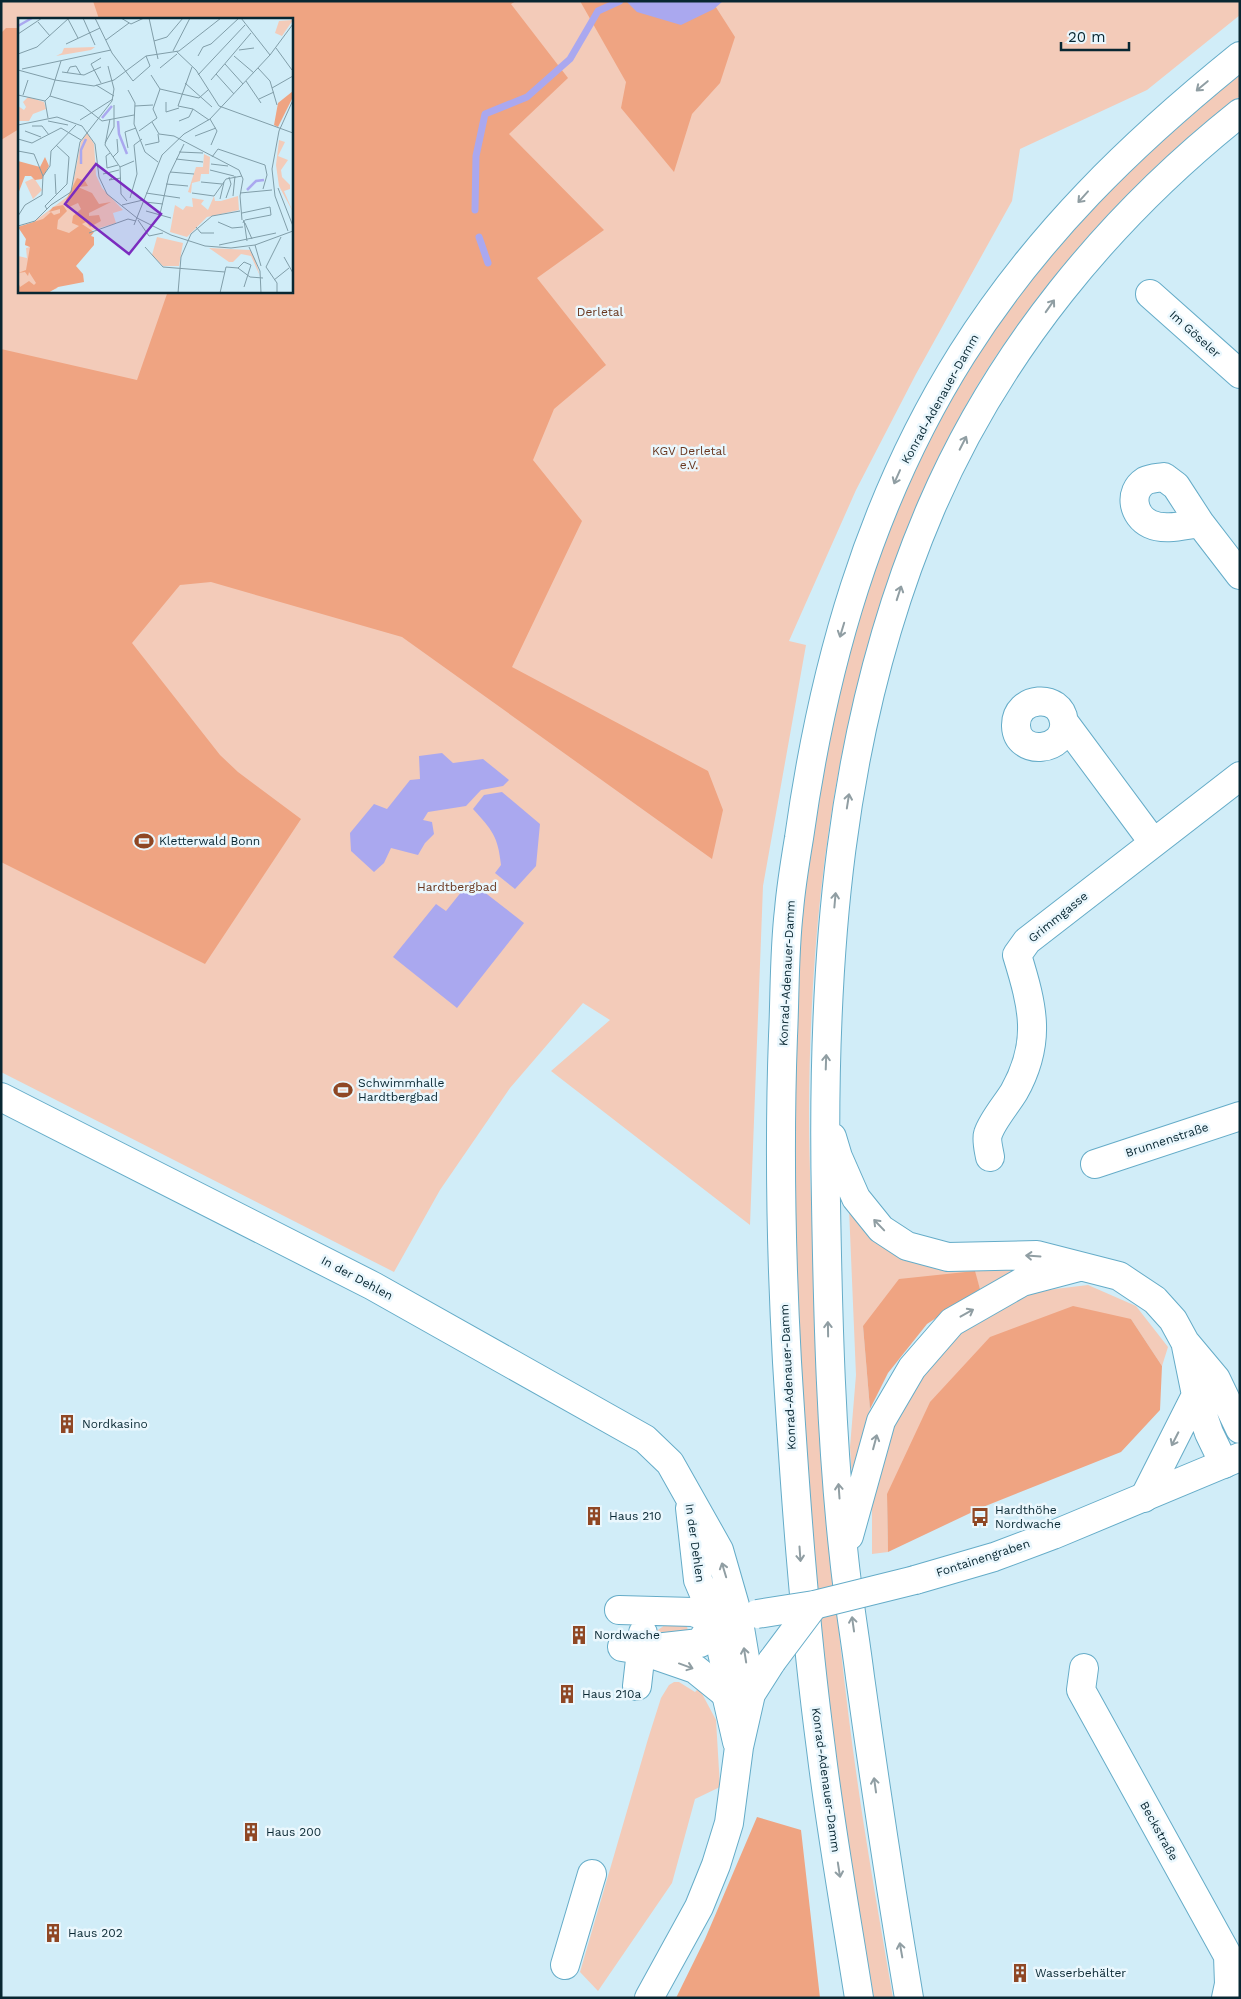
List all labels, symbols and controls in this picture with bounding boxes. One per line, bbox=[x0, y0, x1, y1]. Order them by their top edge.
inset map bbox=[18, 18, 292, 292]
scale bar bbox=[1061, 20, 1128, 52]
text: 20 m bbox=[1068, 28, 1106, 46]
one-way arrow bbox=[1196, 81, 1209, 92]
one-way arrow bbox=[1077, 191, 1089, 204]
one-way arrow bbox=[1045, 299, 1055, 313]
park label: Derletal bbox=[577, 305, 624, 319]
street label: Im Göseler bbox=[1167, 308, 1223, 361]
street label: Konrad-Adenauer-Damm bbox=[898, 332, 982, 466]
one-way arrow bbox=[958, 436, 968, 451]
park label: KGV Derletal e.V. bbox=[652, 444, 726, 472]
one-way arrow bbox=[892, 469, 902, 484]
one-way arrow bbox=[895, 585, 904, 601]
one-way arrow bbox=[837, 621, 846, 637]
one-way arrow bbox=[844, 793, 854, 809]
sports icon: Kletterwald Bonn bbox=[133, 830, 155, 852]
place label: Kletterwald Bonn bbox=[159, 834, 260, 848]
park label: Hardtbergbad bbox=[417, 880, 497, 894]
street label: Grimmgasse bbox=[1025, 889, 1091, 945]
one-way arrow bbox=[831, 892, 840, 908]
street label: Konrad-Adenauer-Damm bbox=[776, 900, 798, 1046]
one-way arrow bbox=[821, 1054, 830, 1070]
place label: Schwimmhalle Hardtbergbad bbox=[358, 1076, 444, 1104]
sports icon: Schwimmhalle Hardtbergbad bbox=[332, 1079, 354, 1101]
street label: Brunnenstraße bbox=[1124, 1120, 1210, 1160]
one-way arrow bbox=[874, 1220, 886, 1232]
one-way arrow bbox=[1026, 1251, 1042, 1260]
street label: In der Dehlen bbox=[319, 1253, 395, 1303]
street label: Konrad-Adenauer-Damm bbox=[777, 1304, 799, 1450]
one-way arrow bbox=[960, 1308, 975, 1318]
one-way arrow bbox=[823, 1321, 833, 1337]
building icon: Nordkasino bbox=[56, 1413, 78, 1435]
place label: Nordkasino bbox=[82, 1417, 148, 1431]
one-way arrow bbox=[1170, 1431, 1179, 1446]
one-way arrow bbox=[871, 1435, 880, 1451]
one-way arrow bbox=[834, 1483, 843, 1499]
street label: In der Dehlen bbox=[683, 1503, 707, 1583]
place label: Hardthöhe Nordwache bbox=[995, 1503, 1061, 1531]
building icon: Haus 210 bbox=[583, 1505, 605, 1527]
bus stop icon: Hardthöhe Nordwache bbox=[969, 1506, 991, 1528]
place label: Haus 210 bbox=[609, 1509, 662, 1523]
street label: Fontainengraben bbox=[934, 1536, 1032, 1580]
one-way arrow bbox=[795, 1546, 805, 1562]
one-way arrow bbox=[719, 1562, 729, 1578]
one-way arrow bbox=[848, 1616, 858, 1632]
building icon: Nordwache bbox=[568, 1624, 590, 1646]
place label: Nordwache bbox=[594, 1628, 660, 1642]
one-way arrow bbox=[739, 1647, 749, 1663]
one-way arrow bbox=[678, 1662, 693, 1671]
building icon: Haus 210a bbox=[556, 1683, 578, 1705]
place label: Haus 210a bbox=[582, 1687, 641, 1701]
street label: Konrad-Adenauer-Damm bbox=[809, 1707, 843, 1853]
one-way arrow bbox=[870, 1777, 880, 1793]
street label: Beckstraße bbox=[1137, 1799, 1181, 1863]
building icon: Haus 200 bbox=[240, 1821, 262, 1843]
place label: Haus 200 bbox=[266, 1825, 321, 1839]
one-way arrow bbox=[835, 1862, 845, 1878]
building icon: Haus 202 bbox=[42, 1922, 64, 1944]
place label: Haus 202 bbox=[68, 1926, 123, 1940]
one-way arrow bbox=[896, 1942, 906, 1958]
building icon: Wasserbehälter bbox=[1009, 1962, 1031, 1984]
place label: Wasserbehälter bbox=[1035, 1966, 1126, 1980]

